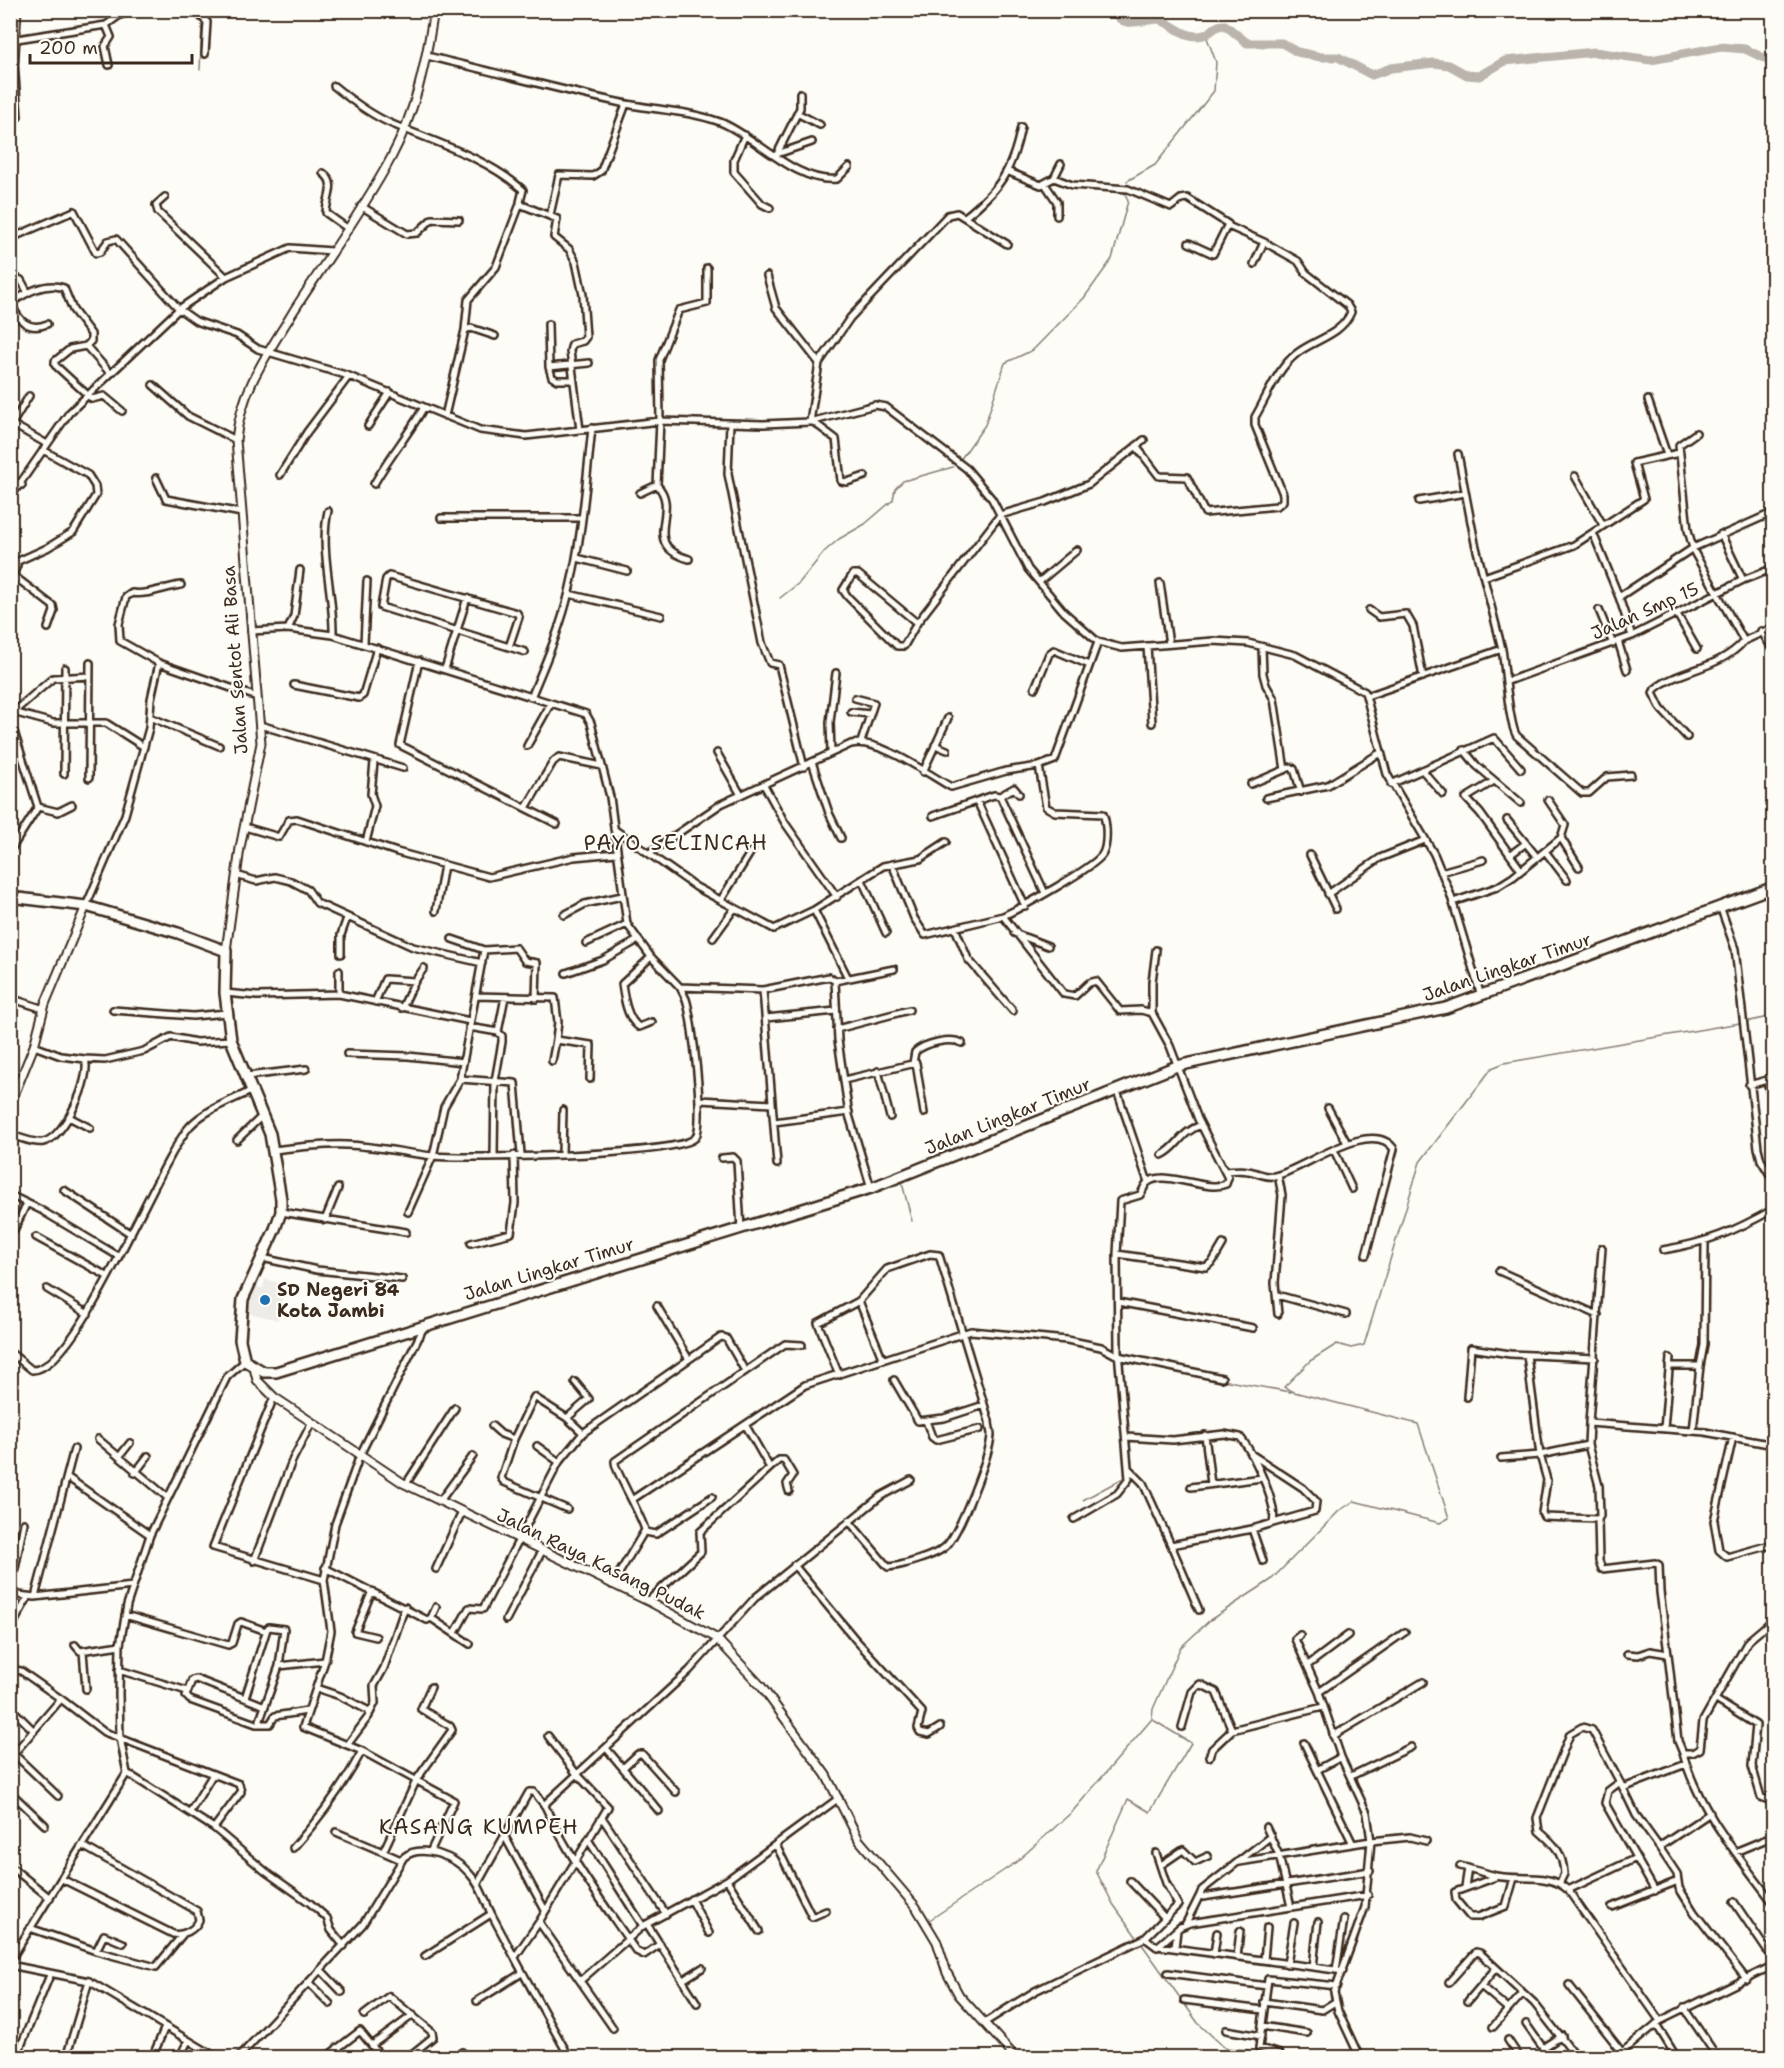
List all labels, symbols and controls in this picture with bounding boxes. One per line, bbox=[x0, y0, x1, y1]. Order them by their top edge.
scale bar bbox=[30, 27, 192, 65]
text: 200 m bbox=[39, 36, 98, 60]
street label: Jalan Sentot Ali Basa bbox=[216, 565, 254, 755]
street label: Jalan Smp 15 bbox=[1588, 577, 1702, 645]
district label: PAYO SELINCAH bbox=[584, 829, 768, 857]
street label: Jalan Lingkar Timur bbox=[1420, 927, 1594, 1007]
street label: Jalan Lingkar Timur bbox=[922, 1072, 1094, 1160]
street label: Jalan Lingkar Timur bbox=[461, 1232, 637, 1306]
place label: SD Negeri 84 Kota Jambi bbox=[277, 1278, 400, 1323]
marker: SD Negeri 84 Kota Jambi bbox=[258, 1293, 272, 1307]
street label: Jalan Raya Kasang Pudak bbox=[493, 1503, 709, 1625]
district label: KASANG KUMPEH bbox=[379, 1813, 579, 1841]

